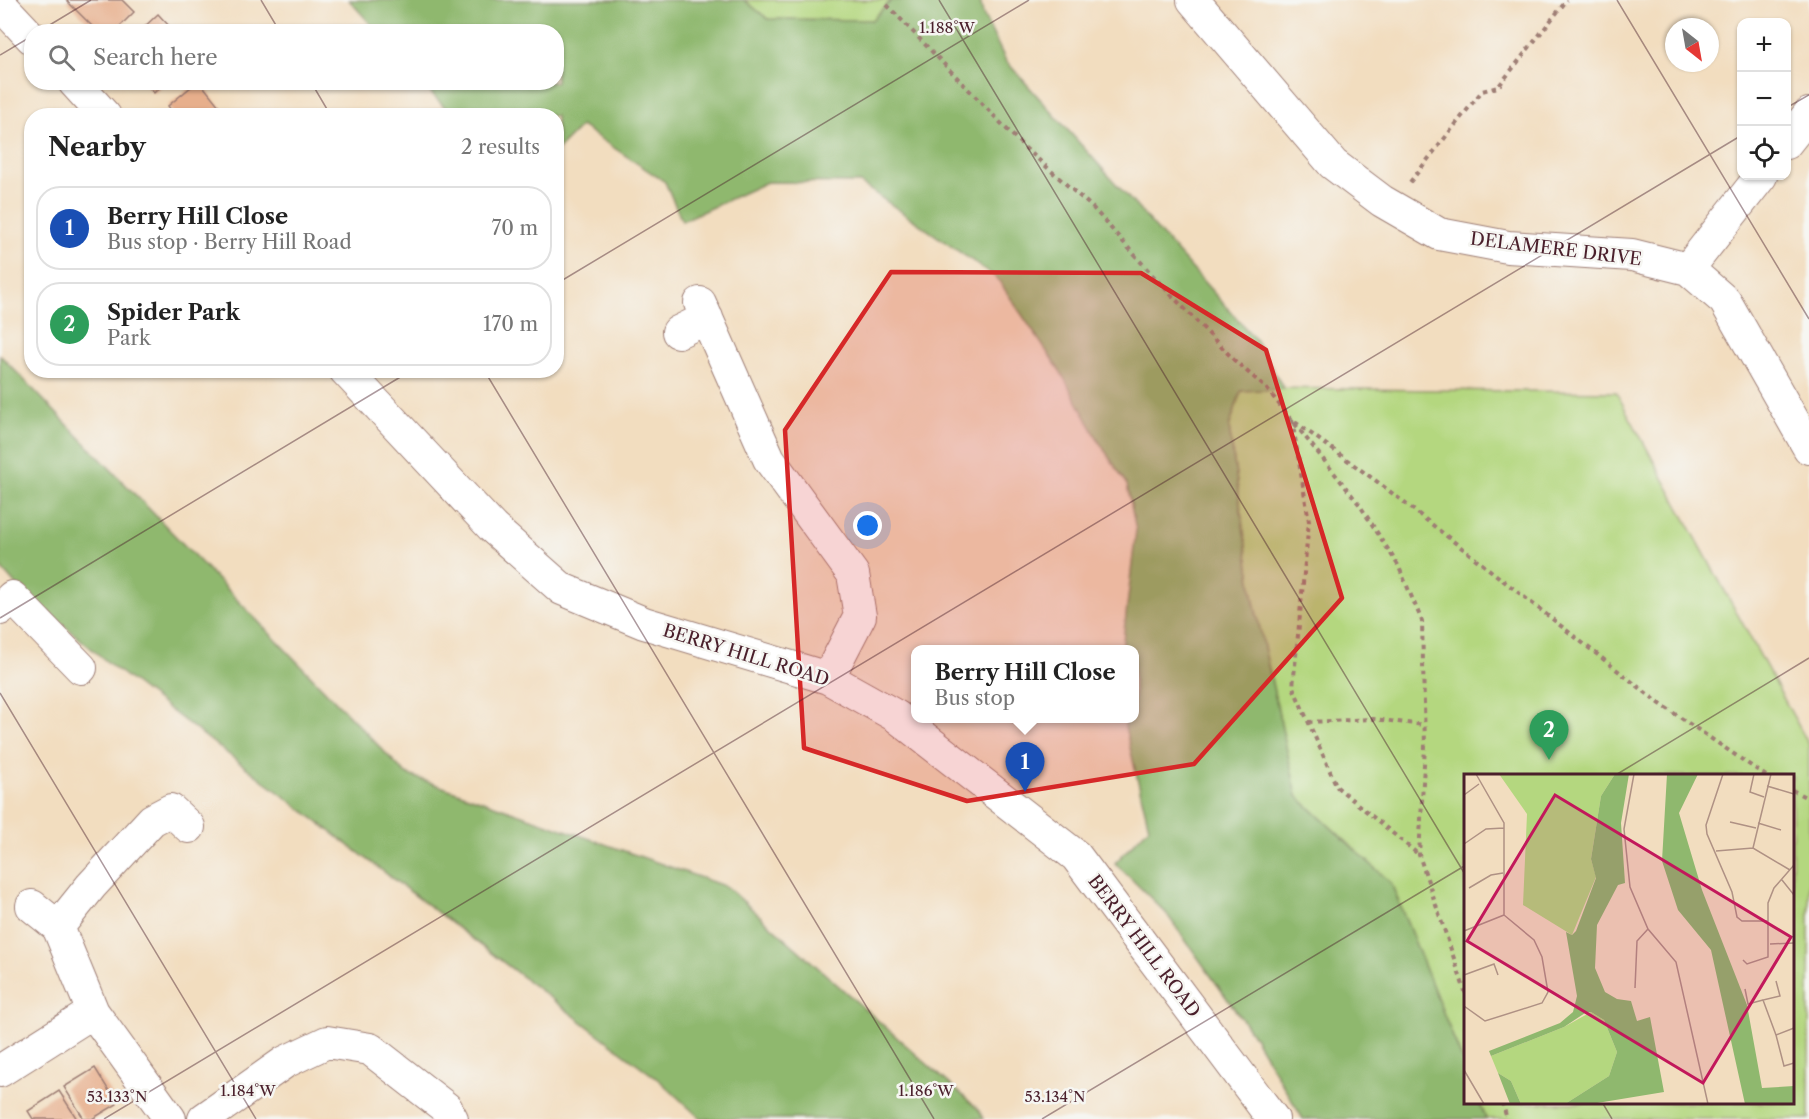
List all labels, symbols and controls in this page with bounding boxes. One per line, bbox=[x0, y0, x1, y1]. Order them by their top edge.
text: 1.188°W bbox=[919, 18, 975, 37]
north arrow bbox=[1665, 18, 1719, 72]
map controls bbox=[1737, 18, 1791, 180]
button: + bbox=[1737, 18, 1791, 72]
search box bbox=[24, 24, 564, 90]
icon: search bbox=[45, 41, 78, 74]
text: Search here bbox=[93, 44, 218, 71]
button: − bbox=[1737, 72, 1791, 126]
button: locate bbox=[1737, 126, 1791, 180]
text: Nearby bbox=[48, 131, 146, 163]
text: 2 results bbox=[461, 135, 540, 159]
text: Berry Hill Close bbox=[107, 203, 288, 230]
text: 1 bbox=[65, 216, 74, 240]
text: 70 m bbox=[492, 216, 538, 240]
street label: DELAMERE DRIVE bbox=[1469, 228, 1643, 270]
text: Bus stop · Berry Hill Road bbox=[107, 230, 352, 254]
text: Spider Park bbox=[107, 299, 240, 326]
text: 2 bbox=[64, 312, 75, 336]
text: 170 m bbox=[483, 312, 538, 336]
text: Park bbox=[107, 326, 150, 350]
your location bbox=[853, 511, 882, 540]
street label: BERRY HILL ROAD bbox=[660, 619, 832, 691]
popup bbox=[911, 645, 1139, 723]
text: Berry Hill Close bbox=[934, 659, 1116, 686]
text: Bus stop bbox=[934, 686, 1015, 710]
pin: 2 bbox=[1530, 710, 1568, 760]
pin: 1 bbox=[1006, 742, 1044, 792]
inset map bbox=[1464, 774, 1794, 1104]
street label: BERRY HILL ROAD bbox=[1083, 870, 1205, 1022]
text: 1.184°W bbox=[220, 1081, 276, 1100]
text: 1.186°W bbox=[898, 1081, 954, 1100]
text: 53.133°N bbox=[87, 1087, 147, 1106]
text: 53.134°N bbox=[1025, 1087, 1085, 1106]

